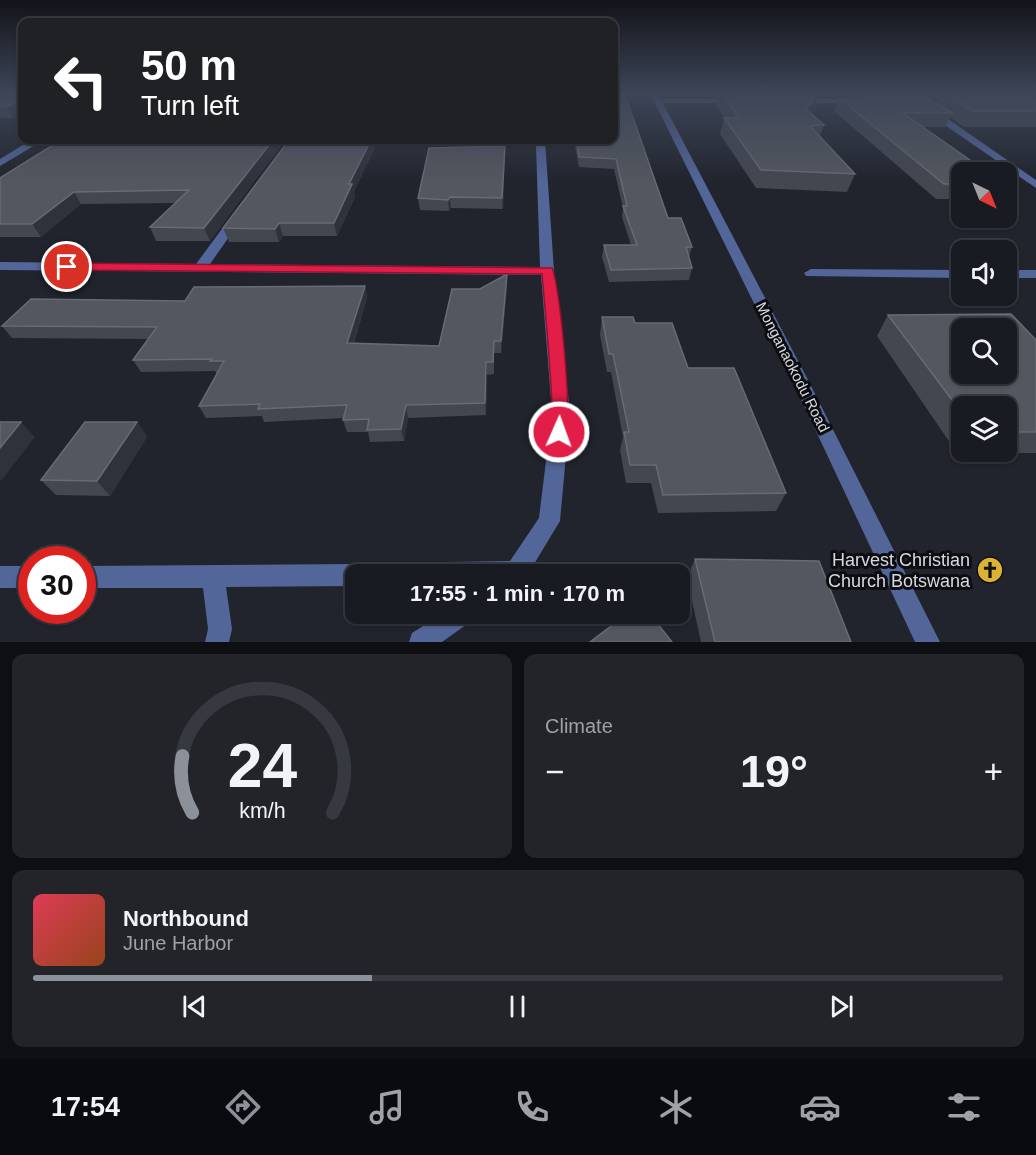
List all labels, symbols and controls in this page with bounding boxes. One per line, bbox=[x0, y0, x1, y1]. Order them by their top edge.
icon: left bbox=[42, 42, 120, 120]
text: 50 m bbox=[141, 42, 237, 89]
text: Turn left bbox=[141, 91, 239, 121]
north arrow bbox=[951, 162, 1017, 228]
map controls bbox=[951, 162, 1017, 462]
button: sound bbox=[951, 240, 1017, 306]
pin bbox=[41, 241, 92, 292]
icon: arrive bbox=[50, 250, 83, 283]
street label: Monganaokodu Road bbox=[753, 299, 833, 435]
button: search bbox=[951, 318, 1017, 384]
button: layers bbox=[951, 396, 1017, 462]
position arrow bbox=[527, 400, 591, 464]
speed limit sign: 30 bbox=[18, 546, 96, 624]
place label: Harvest Christian Church Botswana bbox=[828, 550, 971, 591]
church icon: Harvest Christian Church Botswana bbox=[975, 555, 1005, 585]
text: 17:55 · 1 min · 170 m bbox=[410, 581, 625, 606]
text: Climate bbox=[545, 715, 613, 737]
text: 24 bbox=[227, 731, 297, 800]
text: 19° bbox=[740, 746, 808, 797]
text: − bbox=[545, 753, 564, 790]
text: + bbox=[984, 753, 1003, 790]
text: km/h bbox=[239, 799, 285, 823]
text: Northbound bbox=[123, 906, 249, 931]
text: June Harbor bbox=[123, 932, 233, 954]
icon: previous bbox=[178, 990, 211, 1023]
icon: pause bbox=[501, 990, 534, 1023]
icon: next bbox=[825, 990, 858, 1023]
icon: directions bbox=[222, 1086, 264, 1128]
icon: music bbox=[366, 1086, 408, 1128]
icon: phone bbox=[511, 1086, 553, 1128]
icon: climate bbox=[655, 1086, 697, 1128]
icon: car bbox=[799, 1086, 841, 1128]
icon: filters bbox=[943, 1086, 985, 1128]
text: 17:54 bbox=[51, 1092, 120, 1122]

